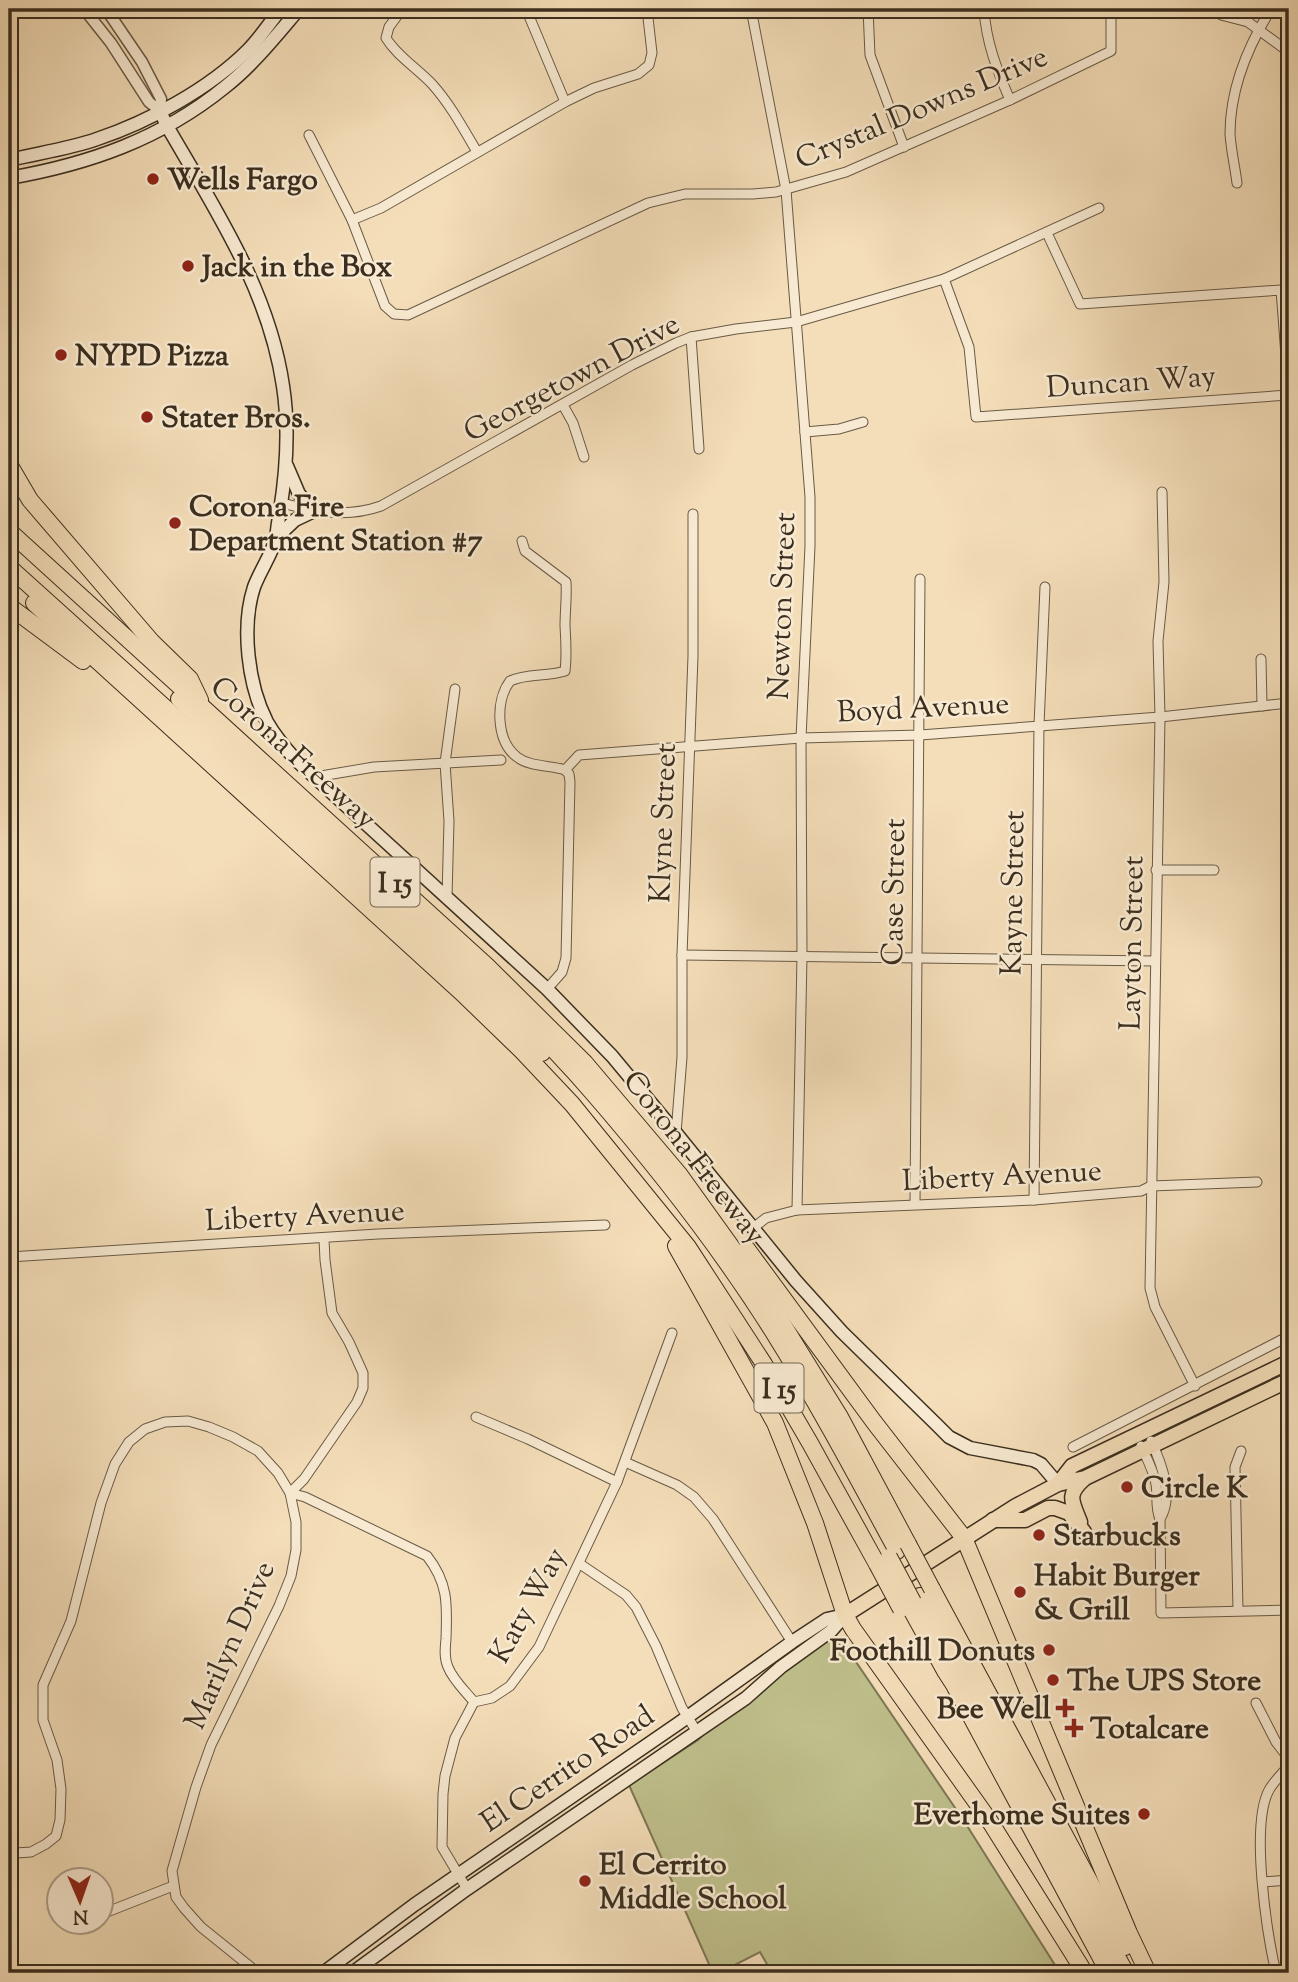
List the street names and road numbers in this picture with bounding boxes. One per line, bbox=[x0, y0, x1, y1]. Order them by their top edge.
street label: Crystal Downs Drive bbox=[789, 37, 1055, 182]
street label: Georgetown Drive bbox=[457, 304, 688, 454]
street label: Duncan Way bbox=[1045, 356, 1217, 411]
street label: Newton Street bbox=[759, 512, 808, 701]
street label: Corona Freeway bbox=[200, 667, 385, 840]
street label: Boyd Avenue bbox=[836, 684, 1010, 735]
street label: Klyne Street bbox=[640, 742, 689, 904]
street label: Kayne Street bbox=[992, 810, 1037, 976]
street label: Case Street bbox=[873, 818, 918, 966]
street label: Layton Street bbox=[1110, 855, 1157, 1031]
road number: I 15 bbox=[370, 858, 420, 906]
street label: Corona Freeway bbox=[611, 1062, 775, 1255]
street label: Liberty Avenue bbox=[901, 1151, 1103, 1204]
street label: Liberty Avenue bbox=[204, 1191, 406, 1244]
road number: I 15 bbox=[754, 1364, 804, 1412]
street label: Katy Way bbox=[480, 1540, 579, 1672]
street label: Marilyn Drive bbox=[175, 1555, 288, 1737]
street label: El Cerrito Road bbox=[473, 1696, 664, 1844]

